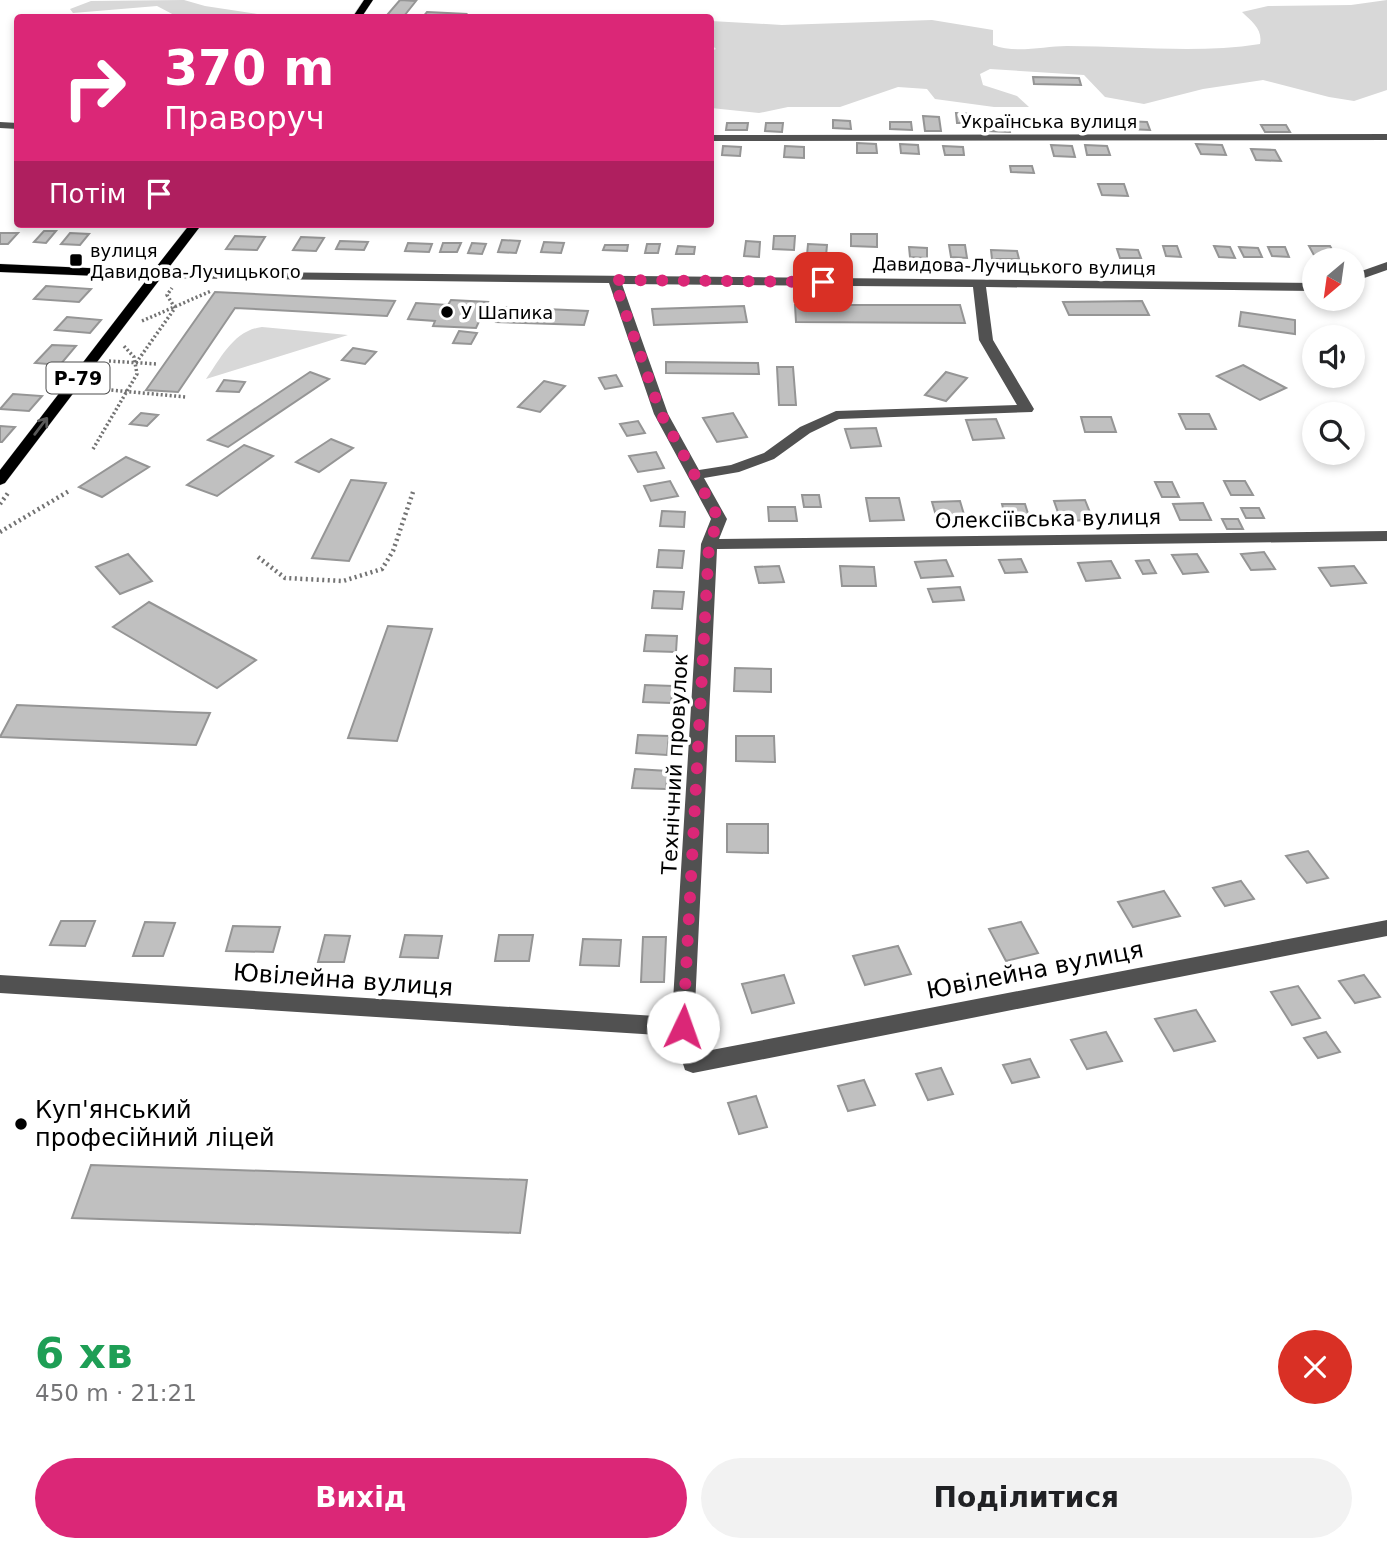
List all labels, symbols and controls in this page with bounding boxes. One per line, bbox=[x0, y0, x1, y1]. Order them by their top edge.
text: 370 m bbox=[164, 40, 334, 97]
icon: right bbox=[49, 42, 140, 133]
text: Праворуч bbox=[164, 99, 325, 137]
street label: Українська вулиця bbox=[961, 111, 1137, 132]
icon: arrive bbox=[140, 175, 178, 213]
text: Потім bbox=[49, 179, 126, 209]
place label: вулиця Давидова-Лучицького bbox=[90, 240, 301, 282]
north arrow bbox=[1302, 248, 1365, 312]
map controls bbox=[1302, 248, 1365, 465]
marker: вулиця Давидова-Лучицького bbox=[68, 252, 84, 268]
pin bbox=[793, 252, 853, 312]
street label: Давидова-Лучицького вулиця bbox=[872, 253, 1156, 279]
icon: arrive bbox=[804, 263, 842, 301]
place label: У Шапика bbox=[461, 302, 553, 323]
marker: У Шапика bbox=[439, 304, 455, 320]
button: sound bbox=[1302, 325, 1365, 388]
road number: Р-79 bbox=[46, 362, 110, 394]
button: search bbox=[1302, 402, 1365, 465]
one-way arrow bbox=[34, 417, 49, 436]
street label: Олексіївська вулиця bbox=[935, 505, 1161, 533]
street label: Технічний провулок bbox=[657, 653, 693, 876]
street label: Ювілейна вулиця bbox=[924, 935, 1146, 1005]
street label: Ювілейна вулиця bbox=[232, 958, 454, 1002]
position arrow bbox=[646, 990, 720, 1064]
place label: Куп'янський професійний ліцей bbox=[35, 1096, 275, 1152]
marker: Куп'янський професійний ліцей bbox=[13, 1116, 29, 1132]
text: 6 хв bbox=[35, 1329, 133, 1378]
button: close bbox=[1278, 1330, 1352, 1404]
text: 450 m · 21:21 bbox=[35, 1380, 197, 1406]
button: Вихід bbox=[35, 1458, 687, 1538]
button: Поділитися bbox=[701, 1458, 1352, 1538]

